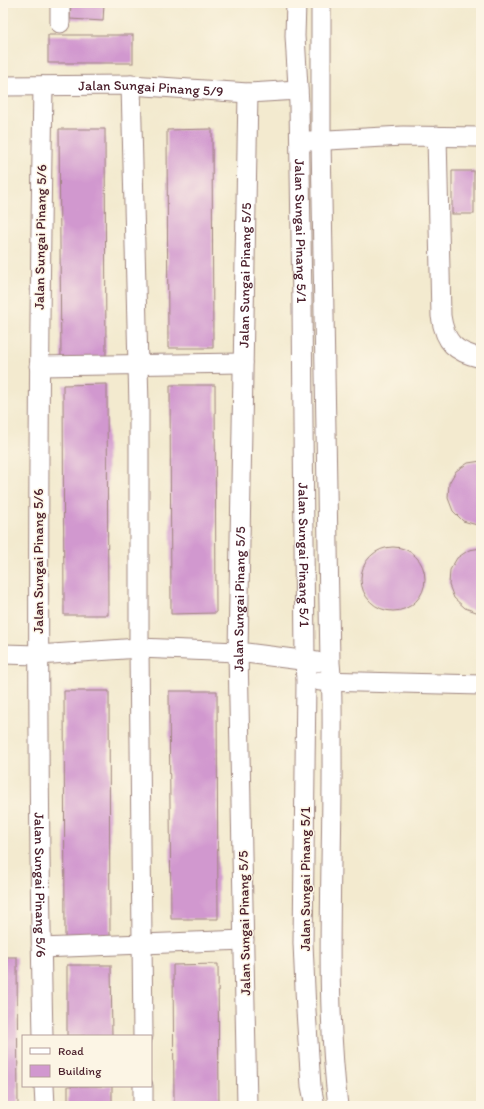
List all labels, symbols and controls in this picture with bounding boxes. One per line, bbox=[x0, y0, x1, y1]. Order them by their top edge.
street label: Jalan Sungai Pinang 5/9 bbox=[78, 77, 224, 100]
street label: Jalan Sungai Pinang 5/1 bbox=[291, 158, 310, 304]
street label: Jalan Sungai Pinang 5/6 bbox=[31, 164, 50, 310]
street label: Jalan Sungai Pinang 5/5 bbox=[235, 202, 255, 348]
street label: Jalan Sungai Pinang 5/1 bbox=[295, 482, 313, 628]
street label: Jalan Sungai Pinang 5/6 bbox=[30, 488, 47, 634]
street label: Jalan Sungai Pinang 5/5 bbox=[230, 526, 249, 672]
street label: Jalan Sungai Pinang 5/1 bbox=[297, 806, 314, 951]
street label: Jalan Sungai Pinang 5/6 bbox=[30, 812, 49, 958]
street label: Jalan Sungai Pinang 5/5 bbox=[235, 850, 254, 996]
legend bbox=[22, 1035, 152, 1087]
text: Road bbox=[58, 1044, 84, 1058]
text: Building bbox=[58, 1064, 102, 1078]

